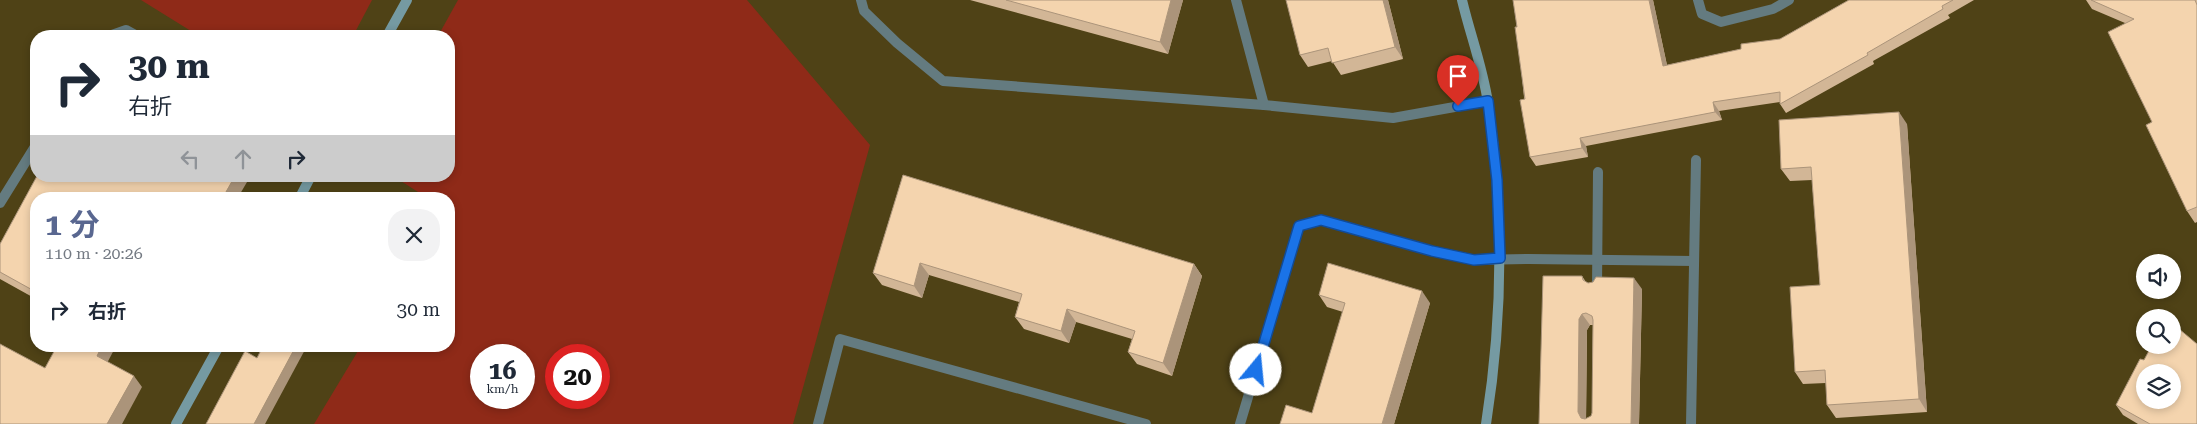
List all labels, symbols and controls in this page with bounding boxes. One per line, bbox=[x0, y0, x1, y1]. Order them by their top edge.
text: 30 m bbox=[128, 46, 210, 87]
icon: right bbox=[45, 50, 110, 115]
pin bbox=[1437, 55, 1479, 106]
icon: arrive bbox=[1444, 62, 1472, 90]
text: 右折 bbox=[128, 94, 172, 119]
icon: left bbox=[176, 145, 204, 173]
icon: ahead bbox=[229, 145, 257, 173]
icon: right bbox=[282, 145, 310, 173]
text: 1 分 bbox=[45, 207, 99, 242]
button: close bbox=[388, 209, 440, 261]
text: 110 m · 20:26 bbox=[45, 244, 143, 263]
map controls bbox=[2136, 254, 2181, 409]
button: sound bbox=[2136, 254, 2181, 299]
icon: right bbox=[45, 296, 73, 324]
text: 30 m bbox=[397, 298, 440, 321]
text: 右折 bbox=[88, 300, 126, 323]
button: search bbox=[2136, 309, 2181, 354]
position arrow bbox=[1229, 343, 1281, 395]
speed limit sign: 20 bbox=[545, 344, 610, 409]
text: 16 bbox=[488, 356, 517, 385]
button: layers bbox=[2136, 364, 2181, 409]
text: km/h bbox=[486, 382, 519, 396]

